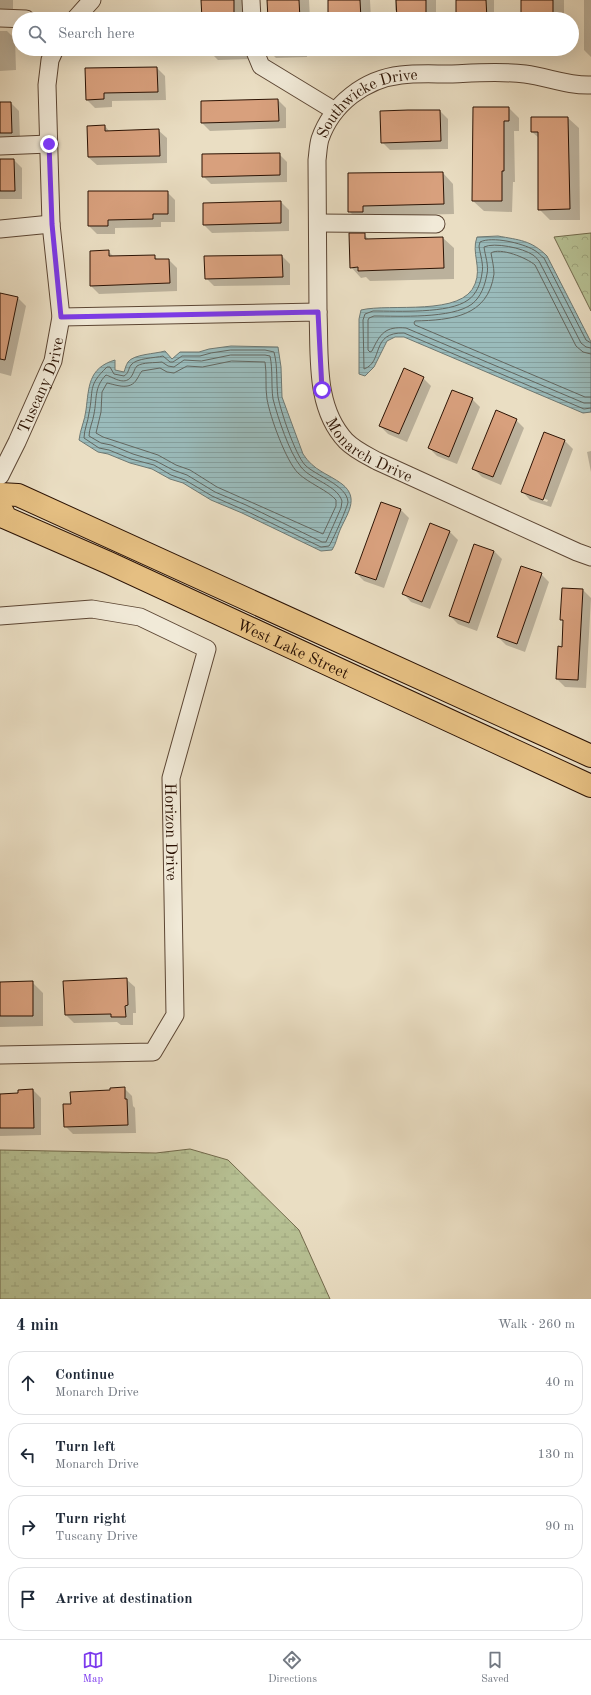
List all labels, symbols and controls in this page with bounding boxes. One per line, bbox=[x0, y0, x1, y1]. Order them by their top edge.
search box bbox=[12, 12, 579, 56]
icon: search bbox=[26, 23, 48, 45]
text: Search here bbox=[58, 27, 135, 42]
street label: Southwicke Drive bbox=[315, 68, 418, 141]
route end bbox=[40, 135, 58, 153]
street label: Tuscany Drive bbox=[16, 336, 67, 436]
route start bbox=[313, 381, 331, 399]
street label: Monarch Drive bbox=[322, 415, 414, 486]
street label: West Lake Street bbox=[234, 617, 351, 683]
street label: Horizon Drive bbox=[161, 783, 179, 881]
text: 4 min bbox=[16, 1317, 59, 1334]
text: Walk · 260 m bbox=[498, 1318, 575, 1331]
text: Continue bbox=[55, 1368, 114, 1383]
icon: ahead bbox=[17, 1372, 39, 1394]
text: 40 m bbox=[545, 1376, 574, 1389]
text: Monarch Drive bbox=[55, 1386, 139, 1399]
text: Turn left bbox=[55, 1440, 115, 1455]
icon: left bbox=[17, 1444, 39, 1466]
text: 130 m bbox=[537, 1448, 574, 1461]
text: Monarch Drive bbox=[55, 1458, 139, 1471]
text: Turn right bbox=[55, 1512, 126, 1527]
icon: right bbox=[17, 1516, 39, 1538]
text: 90 m bbox=[545, 1520, 574, 1533]
text: Tuscany Drive bbox=[55, 1530, 138, 1543]
icon: arrive bbox=[17, 1588, 39, 1610]
text: Arrive at destination bbox=[55, 1592, 193, 1607]
tab: Map bbox=[82, 1649, 104, 1687]
tab: Directions bbox=[268, 1649, 317, 1687]
tab: Saved bbox=[481, 1649, 509, 1687]

